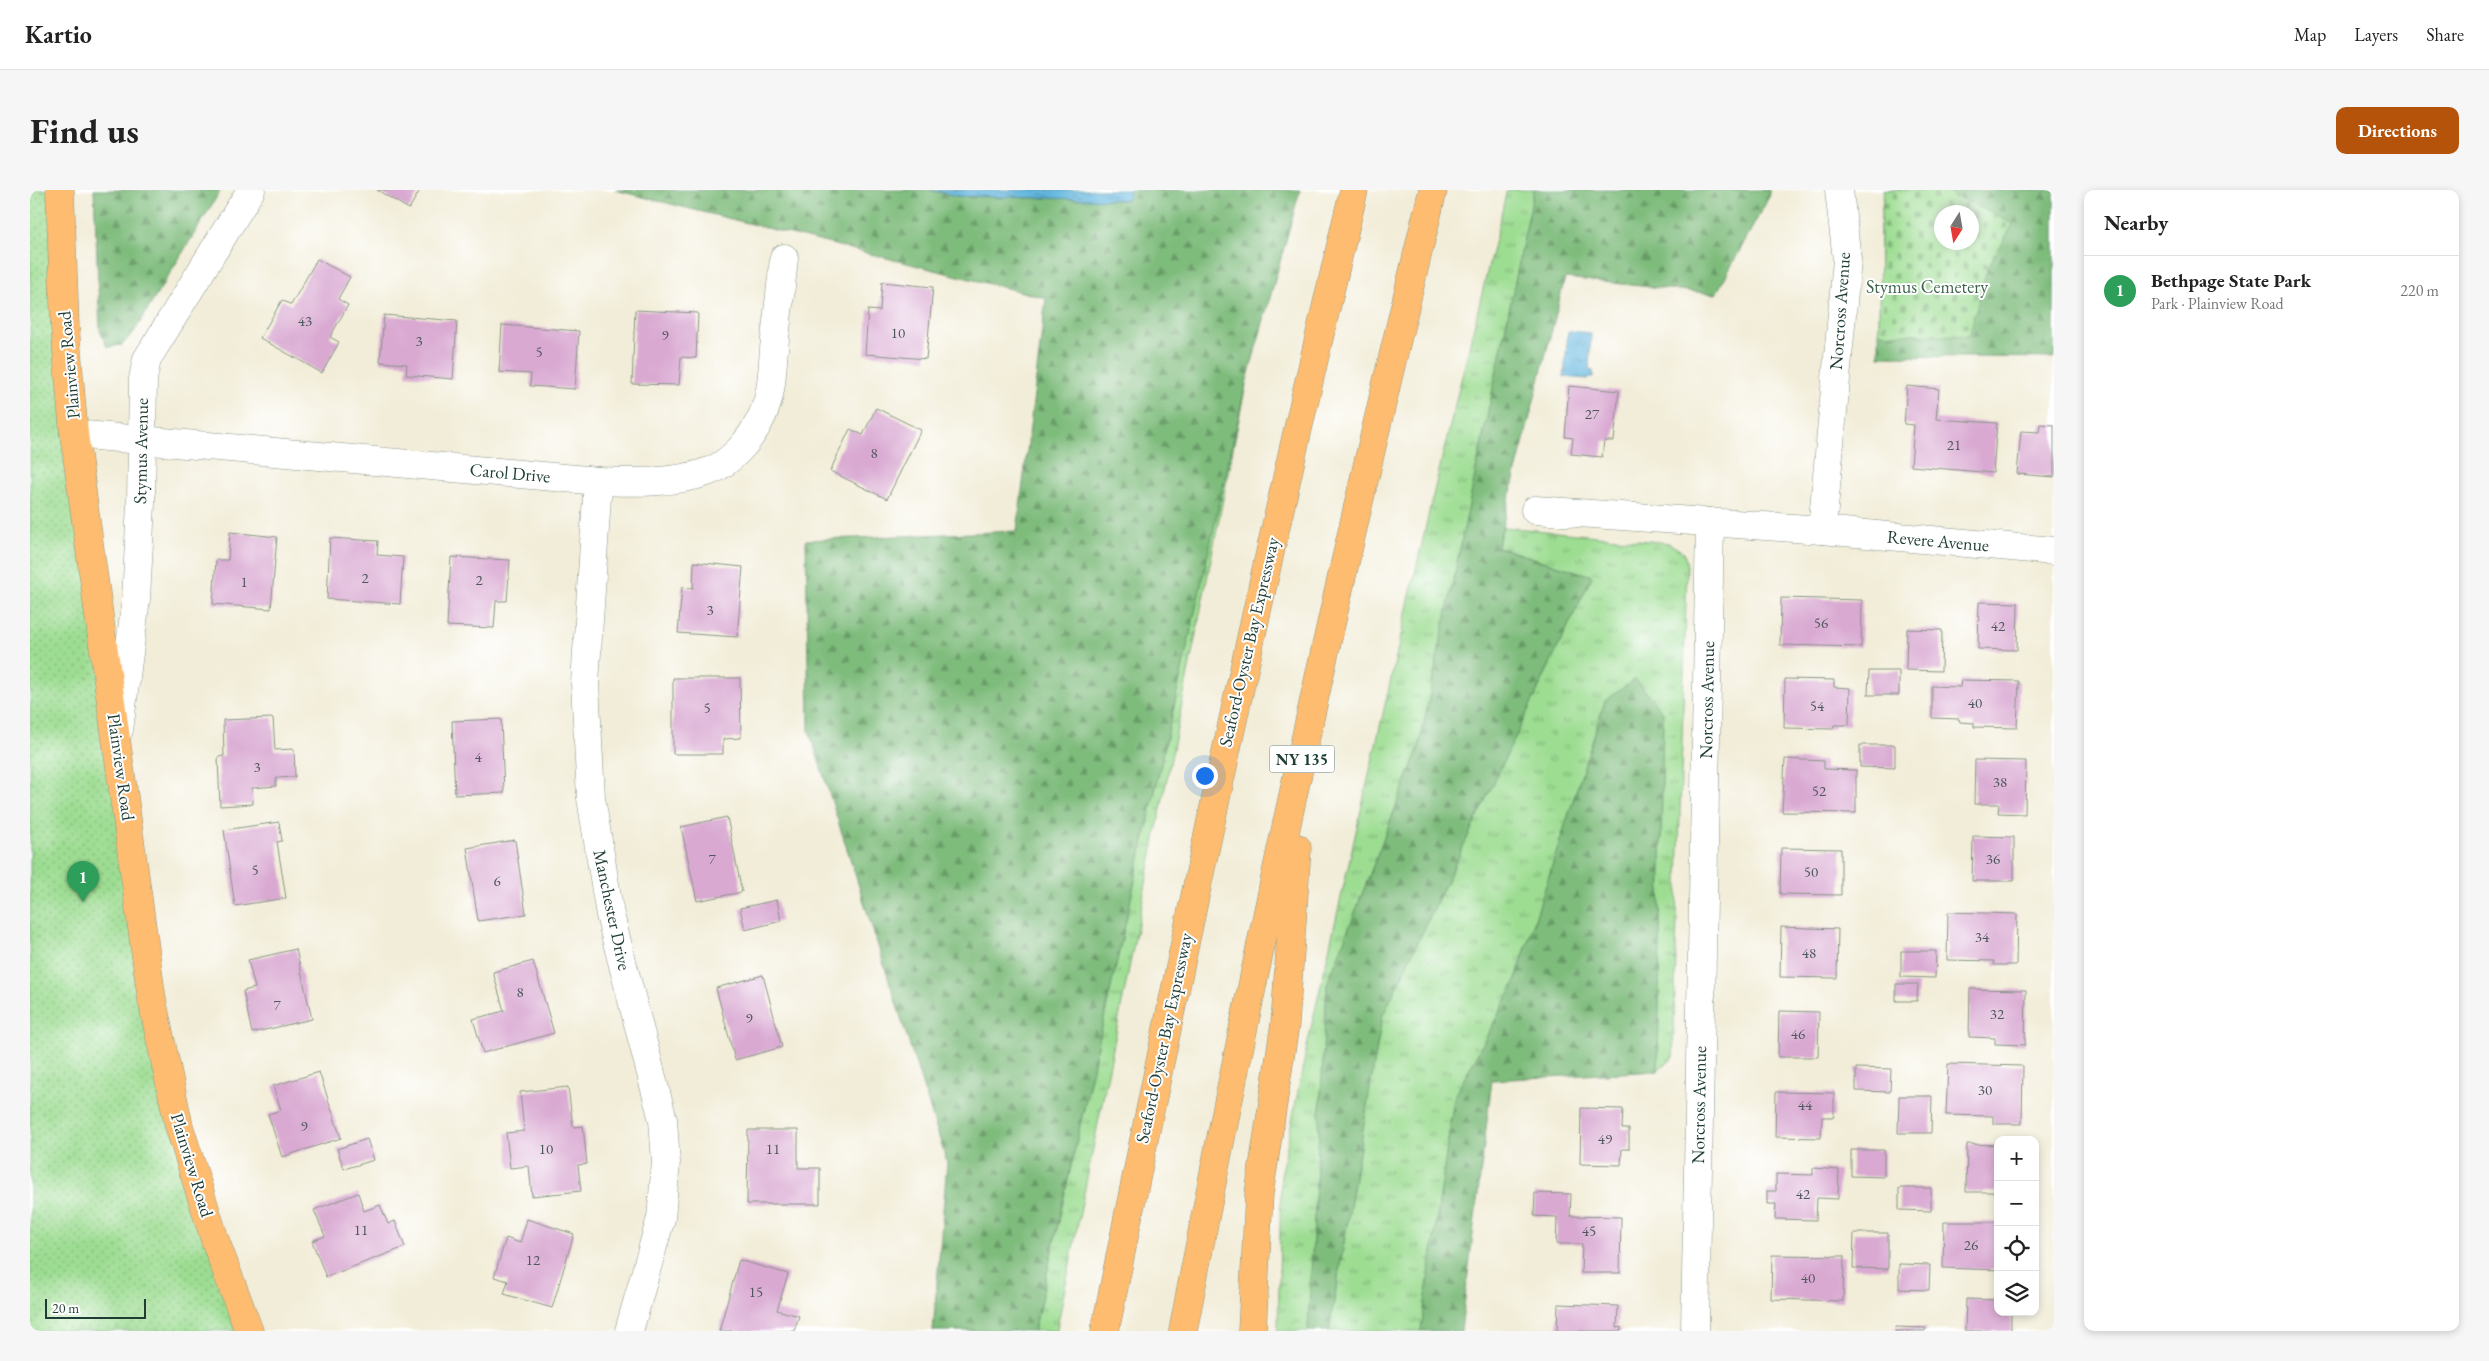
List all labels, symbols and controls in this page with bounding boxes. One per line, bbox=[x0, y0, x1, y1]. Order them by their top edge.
text: Kartio bbox=[25, 19, 92, 50]
text: Map bbox=[2294, 23, 2326, 46]
text: Layers bbox=[2354, 23, 2398, 46]
text: Share bbox=[2426, 23, 2464, 46]
button: Directions bbox=[2336, 107, 2459, 154]
text: Find us bbox=[30, 108, 139, 153]
north arrow bbox=[1934, 205, 1979, 250]
text: Nearby bbox=[2104, 209, 2168, 236]
street label: Norcross Avenue bbox=[1824, 251, 1855, 371]
text: Bethpage State Park bbox=[2151, 268, 2311, 293]
park label: Stymus Cemetery bbox=[1866, 275, 1988, 298]
text: 1 bbox=[2116, 280, 2124, 301]
text: 220 m bbox=[2400, 280, 2439, 301]
text: Park · Plainview Road bbox=[2151, 293, 2284, 314]
street label: Plainview Road bbox=[52, 309, 85, 420]
house number: 43 bbox=[298, 311, 312, 330]
house number: 10 bbox=[891, 323, 905, 342]
house number: 9 bbox=[661, 325, 669, 344]
house number: 3 bbox=[415, 331, 423, 350]
house number: 5 bbox=[535, 342, 543, 361]
street label: Stymus Avenue bbox=[128, 398, 153, 504]
house number: 27 bbox=[1585, 404, 1600, 423]
house number: 21 bbox=[1947, 435, 1961, 454]
house number: 8 bbox=[870, 443, 878, 462]
street label: Carol Drive bbox=[469, 458, 551, 487]
street label: Revere Avenue bbox=[1886, 525, 1990, 556]
street label: Seaford-Oyster Bay Expressway bbox=[1213, 535, 1284, 749]
house number: 2 bbox=[361, 568, 369, 587]
house number: 2 bbox=[475, 570, 483, 589]
house number: 1 bbox=[240, 572, 248, 591]
house number: 3 bbox=[706, 600, 714, 619]
house number: 56 bbox=[1814, 613, 1828, 632]
house number: 42 bbox=[1991, 616, 2006, 635]
street label: Norcross Avenue bbox=[1694, 641, 1719, 759]
house number: 40 bbox=[1968, 693, 1982, 712]
house number: 54 bbox=[1810, 696, 1825, 715]
house number: 5 bbox=[703, 698, 711, 717]
street label: Plainview Road bbox=[103, 712, 141, 823]
road number: NY 135 bbox=[1270, 746, 1334, 772]
house number: 4 bbox=[474, 747, 482, 766]
house number: 3 bbox=[253, 757, 261, 776]
your location bbox=[1192, 763, 1218, 789]
house number: 38 bbox=[1993, 772, 2007, 791]
house number: 52 bbox=[1812, 781, 1827, 800]
street label: Manchester Drive bbox=[588, 847, 636, 972]
house number: 7 bbox=[708, 849, 716, 868]
house number: 36 bbox=[1986, 849, 2000, 868]
house number: 5 bbox=[251, 860, 259, 879]
pin: 1 bbox=[67, 861, 99, 902]
house number: 50 bbox=[1804, 862, 1818, 881]
house number: 6 bbox=[493, 871, 501, 890]
house number: 34 bbox=[1975, 927, 1990, 946]
street label: Seaford-Oyster Bay Expressway bbox=[1130, 931, 1197, 1145]
house number: 48 bbox=[1802, 943, 1816, 962]
house number: 8 bbox=[516, 982, 524, 1001]
house number: 7 bbox=[273, 995, 281, 1014]
house number: 32 bbox=[1990, 1004, 2005, 1023]
house number: 9 bbox=[745, 1008, 753, 1027]
house number: 46 bbox=[1791, 1024, 1805, 1043]
street label: Norcross Avenue bbox=[1686, 1046, 1711, 1164]
house number: 30 bbox=[1978, 1080, 1992, 1099]
house number: 44 bbox=[1798, 1095, 1813, 1114]
street label: Plainview Road bbox=[166, 1110, 219, 1221]
house number: 9 bbox=[300, 1116, 308, 1135]
house number: 49 bbox=[1598, 1129, 1612, 1148]
map controls bbox=[1994, 1136, 2039, 1316]
button: + bbox=[1994, 1136, 2039, 1181]
house number: 10 bbox=[539, 1139, 553, 1158]
house number: 11 bbox=[766, 1139, 780, 1158]
button: − bbox=[1994, 1181, 2039, 1226]
house number: 42 bbox=[1796, 1184, 1811, 1203]
house number: 11 bbox=[354, 1220, 368, 1239]
house number: 45 bbox=[1582, 1221, 1596, 1240]
button: locate bbox=[1994, 1226, 2039, 1271]
house number: 26 bbox=[1964, 1235, 1978, 1254]
house number: 12 bbox=[526, 1250, 541, 1269]
house number: 40 bbox=[1801, 1268, 1815, 1287]
button: layers bbox=[1994, 1271, 2039, 1316]
house number: 15 bbox=[749, 1282, 763, 1301]
scale bar bbox=[45, 1296, 146, 1319]
text: 20 m bbox=[52, 1299, 79, 1317]

